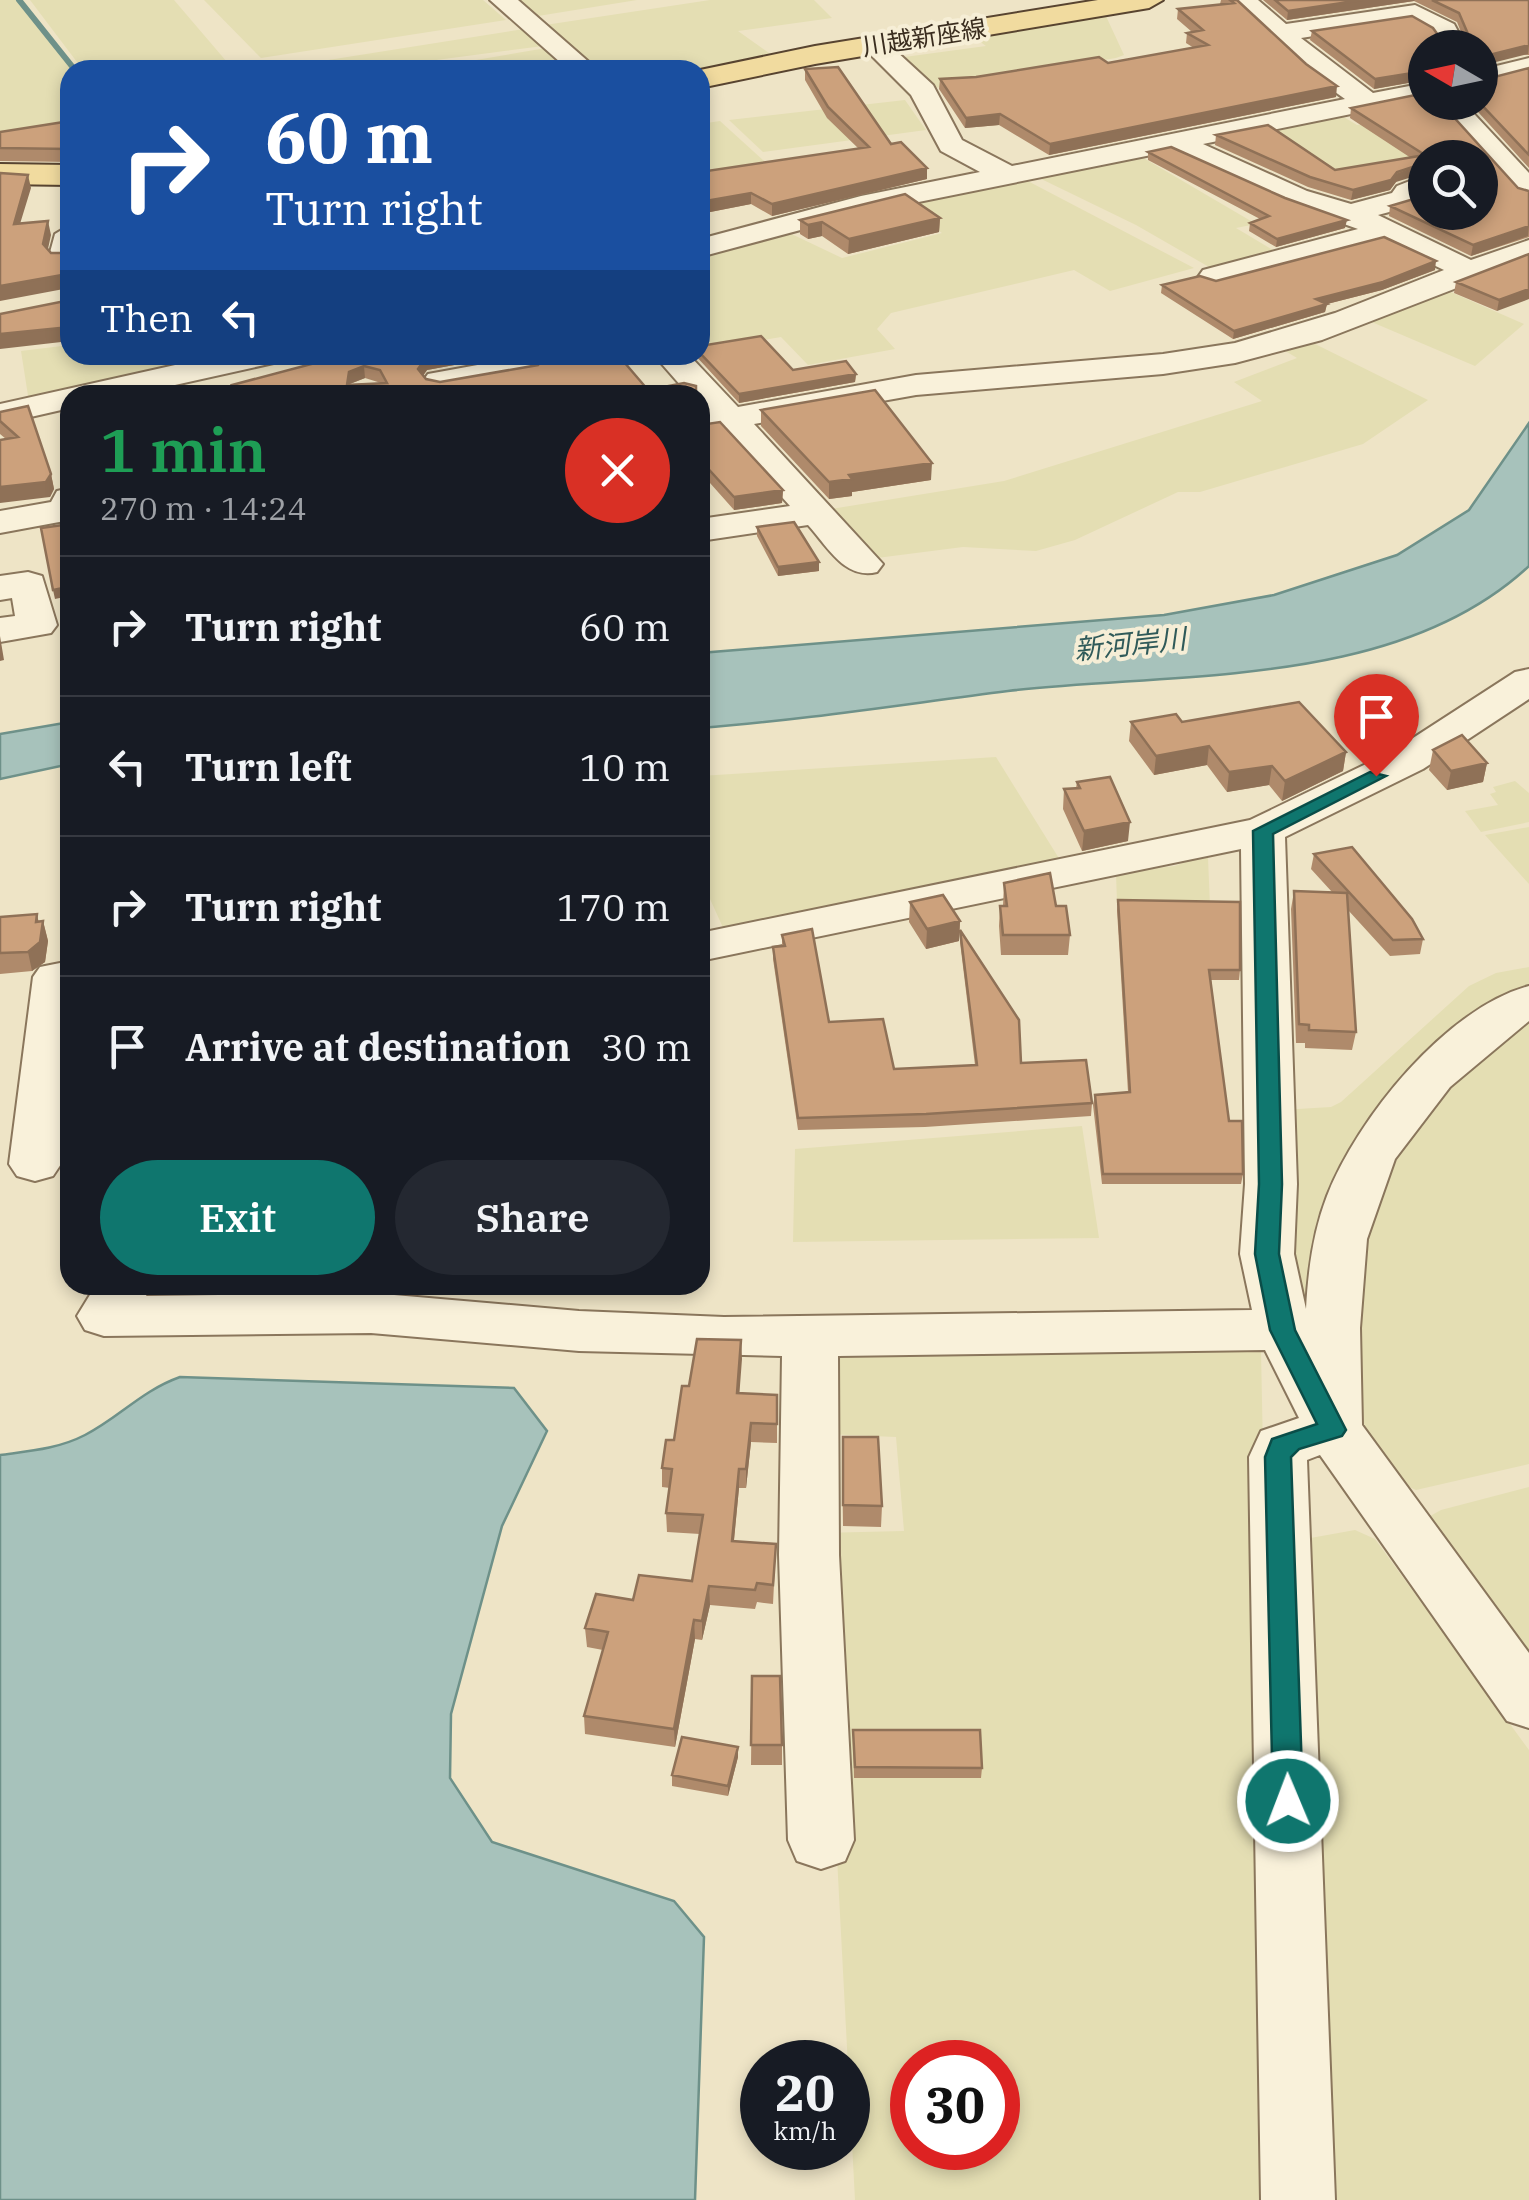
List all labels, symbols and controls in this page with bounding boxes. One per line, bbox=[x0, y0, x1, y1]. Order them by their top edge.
street label: 川越新座線 bbox=[860, 10, 988, 63]
north arrow bbox=[1408, 30, 1498, 120]
map controls bbox=[1408, 30, 1498, 230]
text: 60 m bbox=[265, 91, 433, 182]
icon: right bbox=[100, 100, 230, 230]
button: search bbox=[1408, 140, 1498, 230]
text: Turn right bbox=[265, 179, 483, 237]
icon: left bbox=[213, 290, 268, 345]
text: Then bbox=[100, 293, 193, 342]
text: 1 min bbox=[100, 410, 267, 489]
button: close bbox=[565, 418, 670, 523]
text: 270 m · 14:24 bbox=[100, 487, 307, 529]
icon: right bbox=[100, 599, 155, 654]
text: Turn right bbox=[185, 602, 381, 651]
text: 60 m bbox=[579, 602, 670, 651]
water label: 新河岸川 bbox=[1072, 619, 1191, 668]
pin bbox=[1334, 674, 1419, 777]
icon: arrive bbox=[1349, 689, 1404, 744]
icon: left bbox=[100, 739, 155, 794]
text: Turn left bbox=[185, 742, 352, 791]
text: 10 m bbox=[579, 742, 670, 791]
icon: right bbox=[100, 879, 155, 934]
text: Turn right bbox=[185, 882, 381, 931]
text: 170 m bbox=[557, 882, 670, 931]
icon: arrive bbox=[100, 1019, 155, 1074]
text: Arrive at destination bbox=[185, 1022, 571, 1071]
text: 30 m bbox=[601, 1022, 692, 1071]
button: Exit bbox=[100, 1160, 375, 1275]
button: Share bbox=[395, 1160, 670, 1275]
position arrow bbox=[1236, 1749, 1340, 1853]
speed limit sign: 30 bbox=[890, 2040, 1020, 2170]
text: 20 bbox=[775, 2060, 835, 2125]
text: km/h bbox=[773, 2114, 837, 2147]

